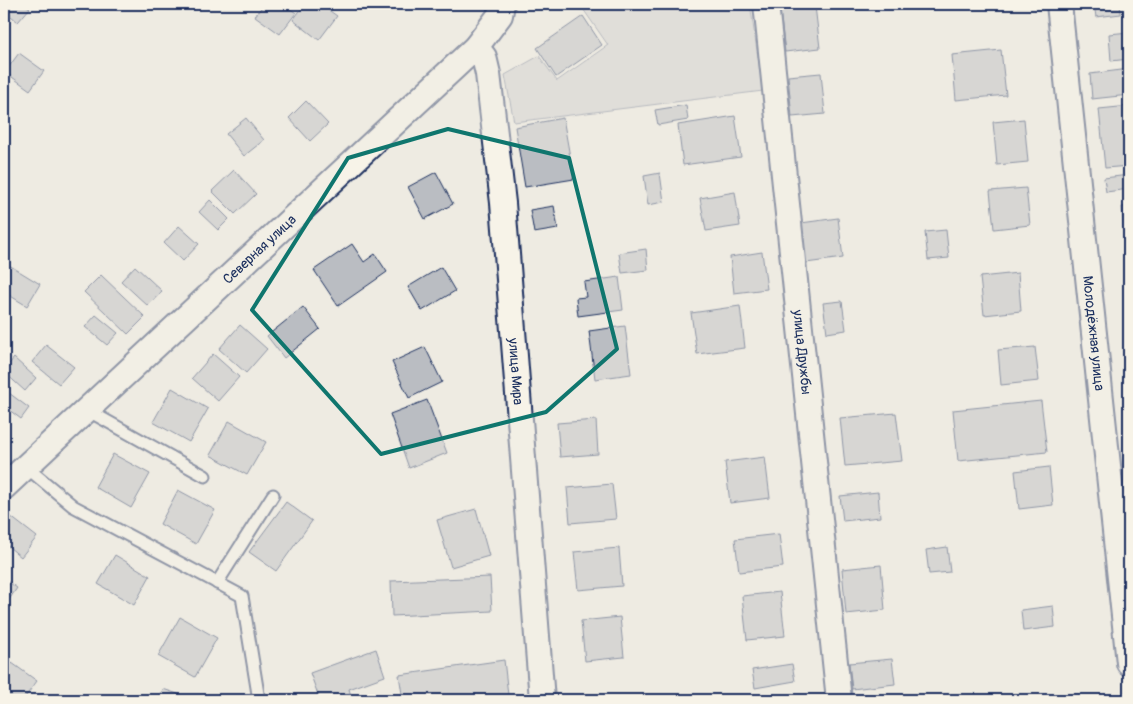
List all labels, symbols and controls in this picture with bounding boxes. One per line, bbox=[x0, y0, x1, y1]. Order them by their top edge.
street label: Северная улица bbox=[219, 211, 299, 287]
street label: Молодёжная улица bbox=[1079, 275, 1109, 391]
street label: улица Дружбы bbox=[790, 308, 815, 395]
street label: улица Мира bbox=[505, 336, 527, 406]

